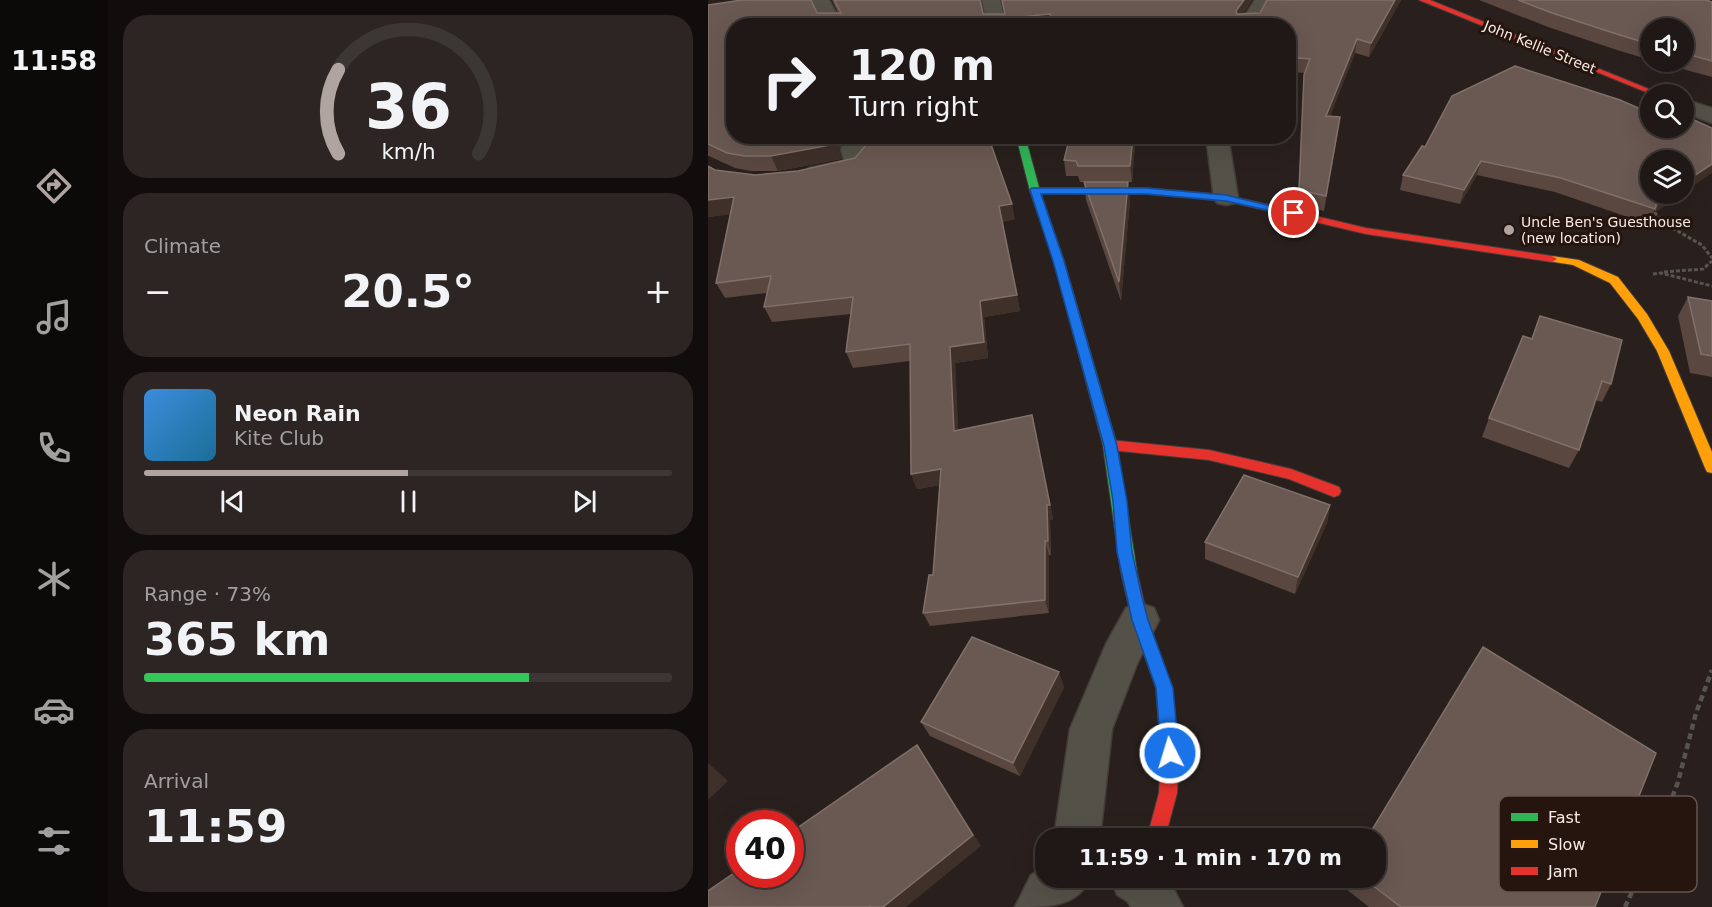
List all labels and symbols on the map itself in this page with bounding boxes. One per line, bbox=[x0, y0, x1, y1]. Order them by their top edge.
street label: John Kellie Street bbox=[1481, 17, 1599, 77]
pin bbox=[1268, 187, 1319, 238]
place label: Uncle Ben's Guesthouse (new location) bbox=[1521, 214, 1691, 246]
marker: Uncle Ben's Guesthouse (new location) bbox=[1502, 223, 1516, 237]
position arrow bbox=[1138, 721, 1202, 785]
legend bbox=[1499, 796, 1697, 892]
text: Fast bbox=[1548, 808, 1580, 827]
speed limit sign: 40 bbox=[726, 810, 804, 888]
text: Slow bbox=[1548, 835, 1585, 854]
text: Jam bbox=[1547, 862, 1578, 881]

